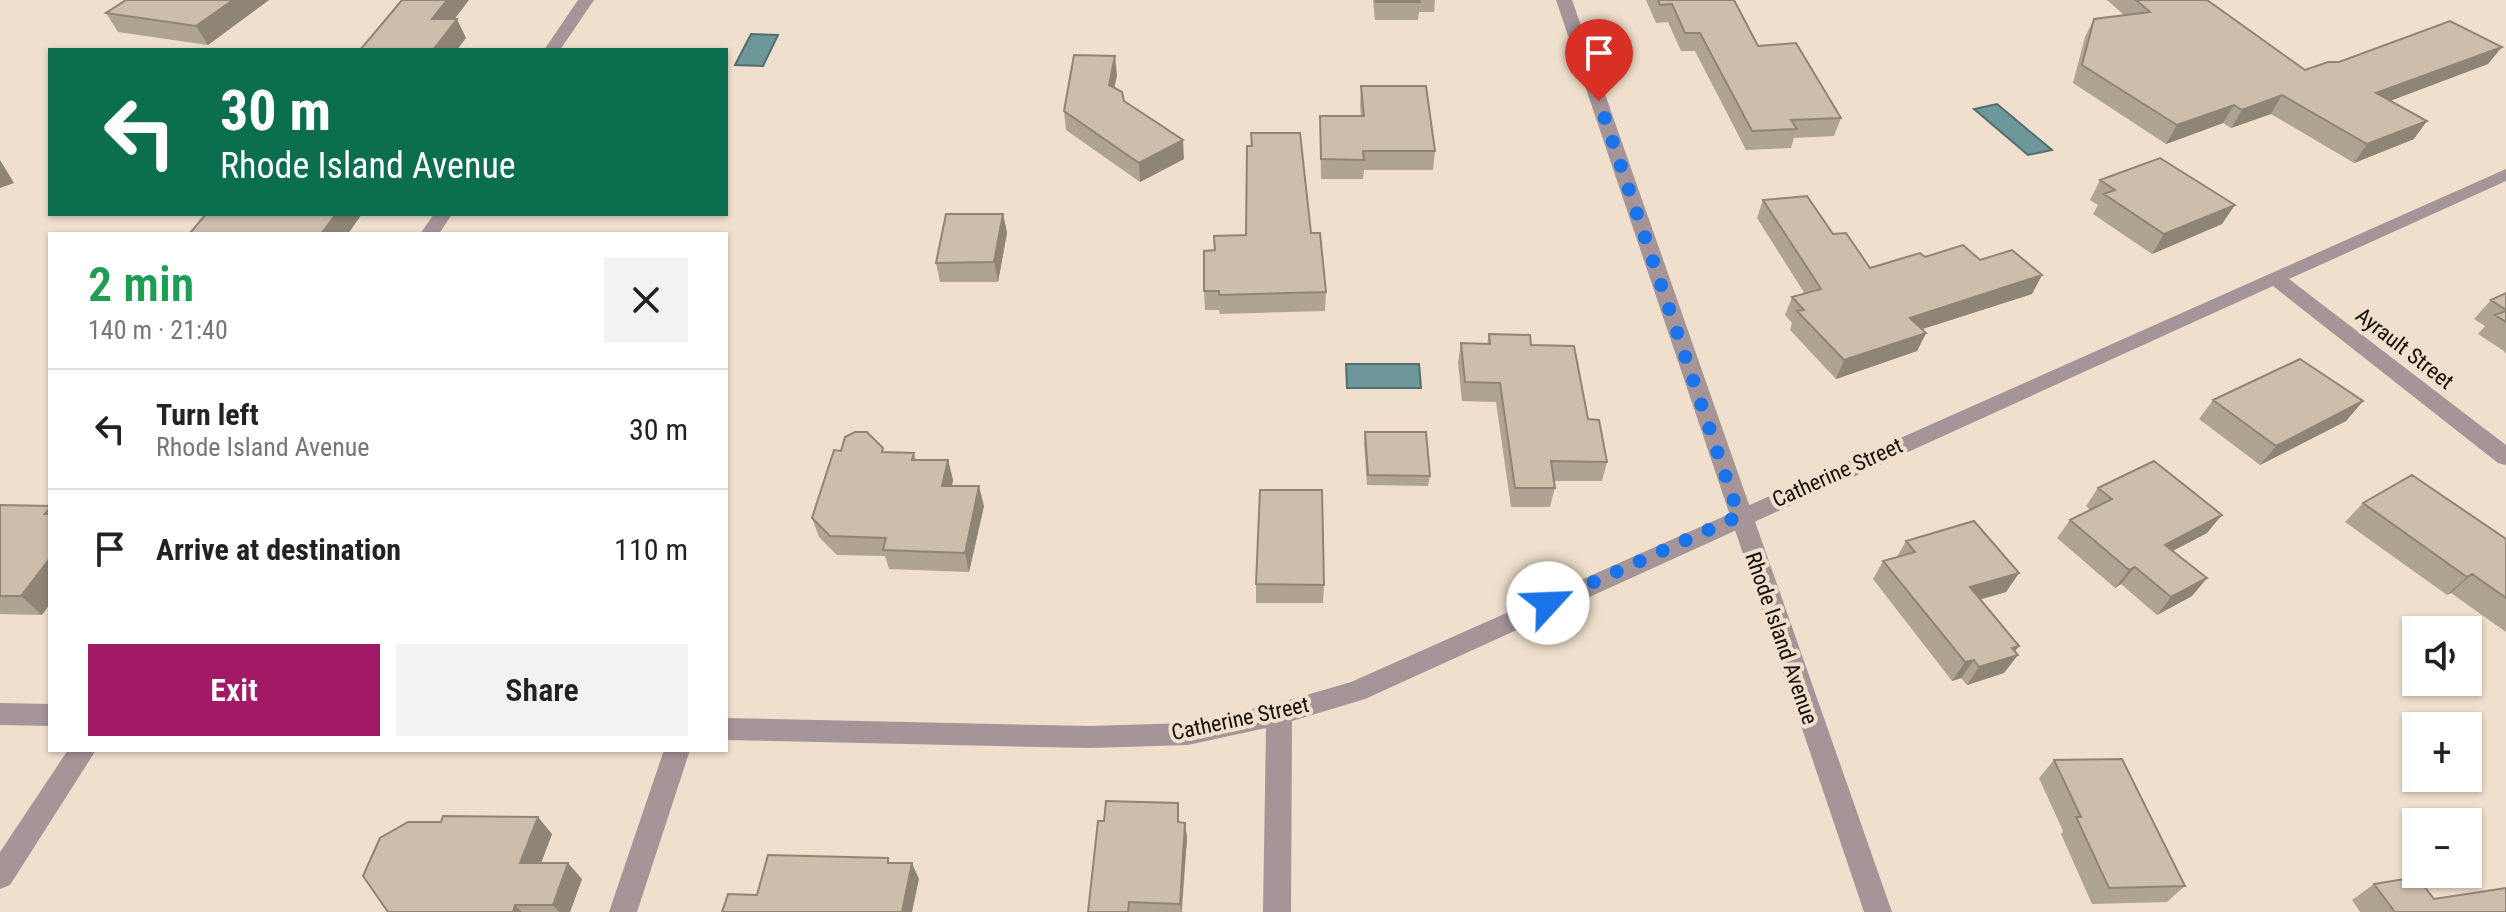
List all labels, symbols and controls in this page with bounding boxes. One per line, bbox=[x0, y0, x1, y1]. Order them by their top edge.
pin bbox=[1565, 19, 1633, 101]
icon: arrive bbox=[1577, 31, 1621, 75]
text: 30 m bbox=[220, 78, 331, 144]
icon: left bbox=[88, 80, 192, 184]
text: Rhode Island Avenue bbox=[220, 145, 516, 187]
text: 2 min bbox=[88, 256, 194, 313]
button: close bbox=[604, 258, 688, 342]
street label: Ayrault Street bbox=[2351, 303, 2458, 394]
text: 140 m · 21:40 bbox=[88, 315, 228, 345]
text: Turn left bbox=[156, 397, 259, 432]
icon: left bbox=[88, 407, 132, 451]
text: 30 m bbox=[629, 412, 688, 447]
text: Rhode Island Avenue bbox=[156, 432, 370, 462]
street label: Catherine Street bbox=[1768, 433, 1906, 512]
icon: arrive bbox=[88, 527, 132, 571]
text: Arrive at destination bbox=[156, 532, 401, 567]
text: 110 m bbox=[614, 532, 688, 567]
street label: Rhode Island Avenue bbox=[1740, 549, 1823, 728]
position arrow bbox=[1506, 561, 1590, 645]
map controls bbox=[2402, 616, 2482, 888]
button: sound bbox=[2402, 616, 2482, 696]
button: Exit bbox=[88, 644, 380, 736]
button: Share bbox=[396, 644, 688, 736]
street label: Catherine Street bbox=[1169, 692, 1311, 745]
button: + bbox=[2402, 712, 2482, 792]
button: − bbox=[2402, 808, 2482, 888]

